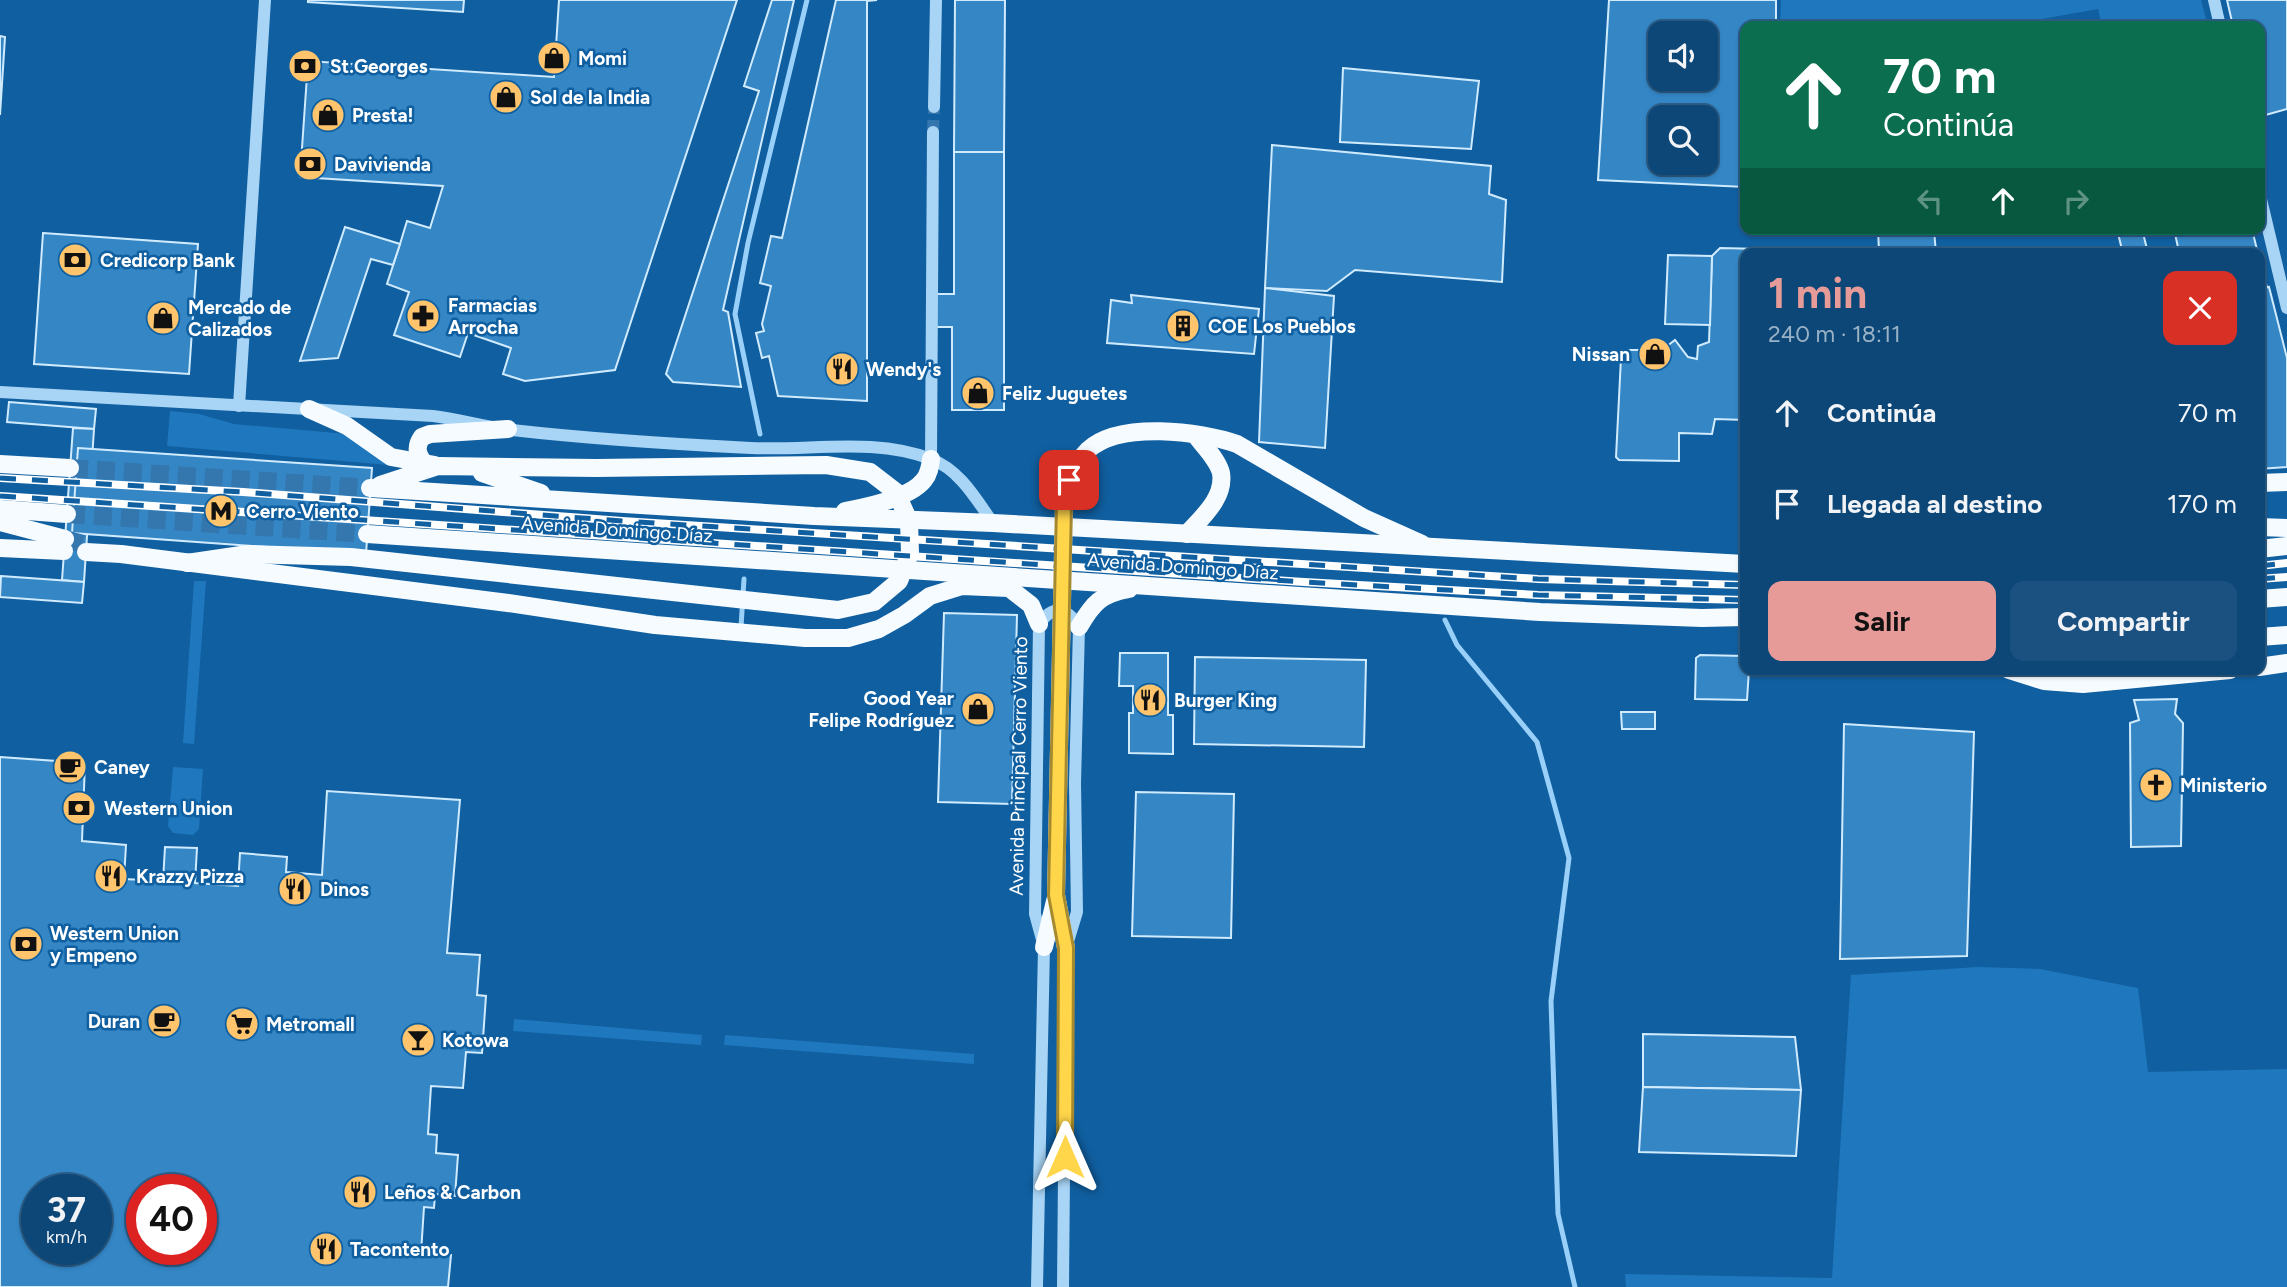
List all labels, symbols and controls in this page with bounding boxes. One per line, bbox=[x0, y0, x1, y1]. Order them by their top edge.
map controls bbox=[1648, 21, 1718, 175]
button: sound bbox=[1648, 21, 1718, 91]
shop icon: Momi bbox=[535, 39, 573, 77]
text: 70 m bbox=[1883, 46, 1996, 105]
bank icon: St.Georges bbox=[286, 47, 324, 85]
place label: Momi bbox=[578, 47, 627, 70]
icon: ahead bbox=[1768, 49, 1859, 140]
place label: St.Georges bbox=[330, 55, 428, 78]
shop icon: Sol de la India bbox=[487, 78, 525, 116]
place label: Sol de la India bbox=[530, 86, 650, 109]
shop icon: Presta! bbox=[309, 96, 347, 134]
place label: Presta! bbox=[352, 104, 414, 127]
button: search bbox=[1648, 105, 1718, 175]
text: Continúa bbox=[1883, 106, 2014, 144]
bank icon: Davivienda bbox=[291, 145, 329, 183]
place label: Davivienda bbox=[334, 153, 431, 176]
icon: left bbox=[1911, 182, 1949, 220]
icon: ahead bbox=[1984, 182, 2022, 220]
icon: right bbox=[2057, 182, 2095, 220]
bank icon: Credicorp Bank bbox=[56, 241, 94, 279]
place label: Credicorp Bank bbox=[100, 249, 236, 272]
text: 1 min bbox=[1768, 268, 1867, 319]
button: close bbox=[2163, 271, 2237, 345]
place label: Farmacias Arrocha bbox=[448, 294, 537, 339]
place label: Mercado de Calizados bbox=[188, 296, 292, 341]
pharmacy icon: Farmacias Arrocha bbox=[404, 297, 442, 335]
shop icon: Mercado de Calizados bbox=[144, 299, 182, 337]
building icon: COE Los Pueblos bbox=[1164, 307, 1202, 345]
place label: COE Los Pueblos bbox=[1208, 315, 1356, 338]
text: 240 m · 18:11 bbox=[1768, 320, 1901, 348]
shop icon: Nissan bbox=[1636, 335, 1674, 373]
place label: Nissan bbox=[1572, 343, 1630, 366]
restaurant icon: Wendy's bbox=[823, 350, 861, 388]
place label: Wendy's bbox=[866, 358, 941, 381]
shop icon: Feliz Juguetes bbox=[959, 374, 997, 412]
place label: Feliz Juguetes bbox=[1002, 382, 1127, 405]
icon: ahead bbox=[1768, 394, 1806, 432]
text: Continúa bbox=[1827, 397, 1936, 429]
text: 70 m bbox=[2178, 397, 2237, 429]
pin bbox=[1039, 450, 1099, 510]
icon: arrive bbox=[1050, 461, 1088, 499]
icon: arrive bbox=[1768, 485, 1806, 523]
text: Llegada al destino bbox=[1827, 488, 2042, 520]
text: 170 m bbox=[2167, 488, 2237, 520]
metro station icon: Cerro Viento bbox=[202, 492, 240, 530]
place label: Cerro Viento bbox=[246, 500, 359, 523]
street label: Avenida Domingo Díaz bbox=[520, 511, 713, 548]
street label: Avenida Domingo Díaz bbox=[1086, 548, 1279, 585]
button: Salir bbox=[1768, 581, 1996, 661]
button: Compartir bbox=[2010, 581, 2237, 661]
street label: Avenida Principal Cerro Viento bbox=[1005, 636, 1032, 896]
restaurant icon: Burger King bbox=[1131, 681, 1169, 719]
place label: Good Year Felipe Rodríguez bbox=[808, 687, 954, 732]
place label: Burger King bbox=[1174, 689, 1277, 712]
shop icon: Good Year Felipe Rodríguez bbox=[959, 690, 997, 728]
cafe icon: Caney bbox=[51, 748, 89, 786]
place label: Caney bbox=[94, 756, 150, 779]
church icon: Ministerio bbox=[2137, 766, 2175, 804]
place label: Ministerio bbox=[2180, 774, 2267, 797]
bank icon: Western Union bbox=[60, 789, 98, 827]
place label: Western Union bbox=[104, 797, 233, 820]
restaurant icon: Krazzy Pizza bbox=[92, 857, 130, 895]
place label: Krazzy Pizza bbox=[136, 865, 244, 888]
restaurant icon: Dinos bbox=[276, 870, 314, 908]
place label: Dinos bbox=[320, 878, 369, 901]
place label: Western Union y Empeno bbox=[50, 922, 179, 967]
bank icon: Western Union y Empeno bbox=[7, 925, 45, 963]
cafe icon: Duran bbox=[145, 1002, 183, 1040]
supermarket icon: Metromall bbox=[223, 1005, 261, 1043]
place label: Duran bbox=[88, 1010, 140, 1033]
place label: Metromall bbox=[266, 1013, 355, 1036]
bar icon: Kotowa bbox=[399, 1021, 437, 1059]
place label: Kotowa bbox=[442, 1029, 509, 1052]
position arrow bbox=[1028, 1120, 1102, 1194]
restaurant icon: Leños & Carbon bbox=[341, 1173, 379, 1211]
speed limit sign: 40 bbox=[126, 1174, 217, 1265]
place label: Leños & Carbon bbox=[384, 1181, 521, 1204]
text: 37 bbox=[47, 1189, 86, 1231]
text: km/h bbox=[46, 1226, 87, 1248]
restaurant icon: Tacontento bbox=[307, 1230, 345, 1268]
place label: Tacontento bbox=[350, 1238, 449, 1261]

